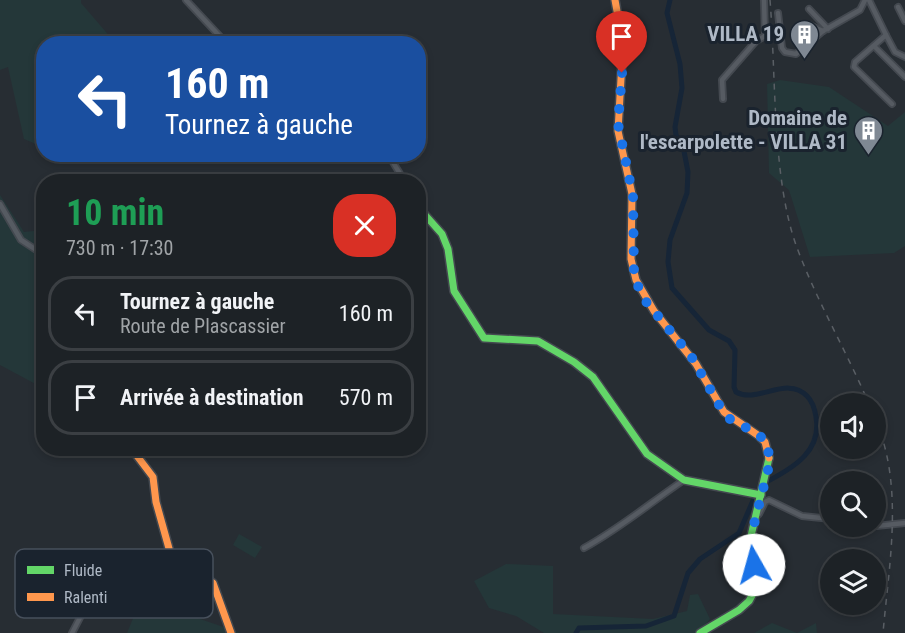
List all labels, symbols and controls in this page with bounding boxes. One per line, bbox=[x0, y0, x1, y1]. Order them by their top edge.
pin bbox=[596, 11, 647, 73]
building icon: VILLA 19 bbox=[789, 18, 821, 60]
icon: arrive bbox=[605, 20, 638, 53]
place label: VILLA 19 bbox=[707, 22, 784, 46]
text: 160 m bbox=[165, 59, 270, 108]
icon: left bbox=[66, 60, 144, 138]
place label: Domaine de l'escarpolette - VILLA 31 bbox=[640, 106, 847, 154]
text: Tournez à gauche bbox=[165, 109, 353, 141]
building icon: Domaine de l'escarpolette - VILLA 31 bbox=[852, 114, 884, 156]
text: 10 min bbox=[66, 192, 164, 234]
button: close bbox=[333, 194, 396, 257]
text: 730 m · 17:30 bbox=[66, 236, 173, 260]
text: Tournez à gauche bbox=[120, 289, 274, 314]
icon: left bbox=[69, 297, 102, 330]
text: 160 m bbox=[339, 301, 393, 326]
text: Route de Plascassier bbox=[120, 314, 286, 338]
icon: arrive bbox=[69, 381, 102, 414]
text: Arrivée à destination bbox=[120, 385, 304, 410]
text: 570 m bbox=[339, 385, 393, 410]
map controls bbox=[820, 393, 886, 615]
button: sound bbox=[820, 393, 886, 459]
button: search bbox=[820, 471, 886, 537]
position arrow bbox=[722, 533, 786, 597]
legend bbox=[15, 549, 213, 618]
button: layers bbox=[820, 549, 886, 615]
text: Fluide bbox=[64, 561, 102, 580]
text: Ralenti bbox=[64, 588, 107, 607]

